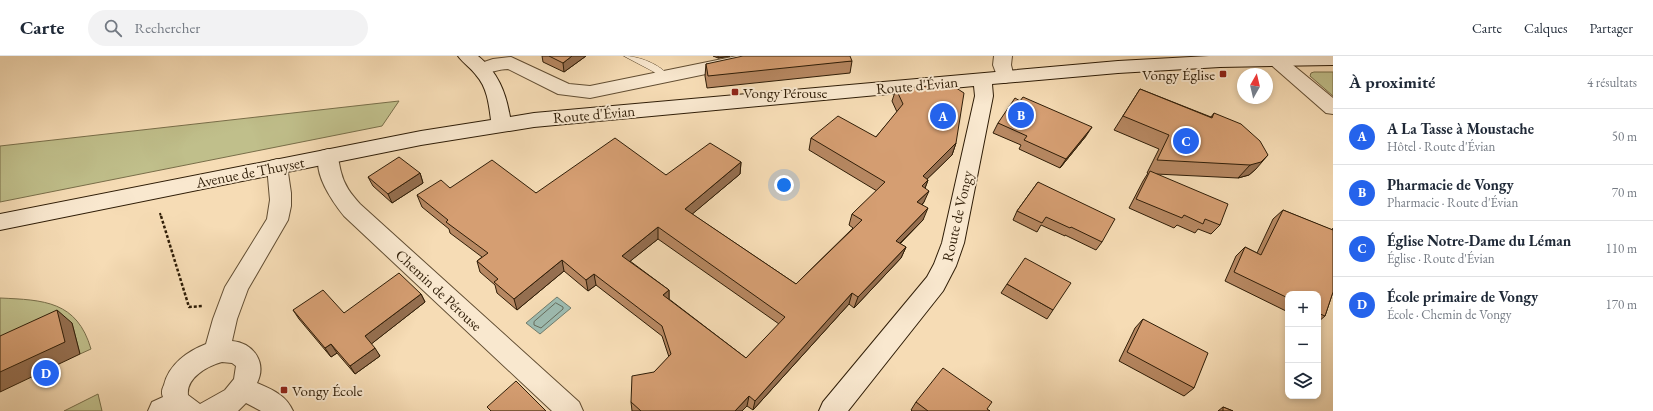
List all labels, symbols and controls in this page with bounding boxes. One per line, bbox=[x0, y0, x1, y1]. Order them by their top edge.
search box bbox=[88, 10, 368, 46]
text: Carte bbox=[20, 15, 64, 40]
icon: search bbox=[102, 17, 124, 39]
text: Rechercher bbox=[134, 18, 200, 37]
text: Carte bbox=[1472, 19, 1502, 37]
text: Calques bbox=[1524, 19, 1568, 37]
text: Partager bbox=[1590, 19, 1633, 37]
place label: Vongy Église bbox=[1142, 65, 1215, 84]
north arrow bbox=[1237, 68, 1273, 104]
marker: Vongy Église bbox=[1218, 69, 1228, 79]
text: À proximité bbox=[1349, 71, 1435, 93]
street label: Route d'Évian bbox=[875, 72, 959, 98]
text: 4 résultats bbox=[1587, 74, 1637, 91]
place label: Vongy Pérouse bbox=[743, 83, 828, 102]
marker: Vongy Pérouse bbox=[730, 87, 740, 97]
pin: B bbox=[1008, 100, 1034, 130]
street label: Route d'Évian bbox=[552, 101, 636, 127]
pin: A bbox=[930, 101, 956, 131]
text: A La Tasse à Moustache bbox=[1387, 119, 1534, 138]
pin: C bbox=[1173, 126, 1199, 156]
text: A bbox=[1357, 128, 1367, 145]
text: 50 m bbox=[1612, 128, 1637, 145]
text: Hôtel · Route d'Évian bbox=[1387, 138, 1495, 155]
street label: Avenue de Thuyset bbox=[193, 152, 306, 192]
street label: Route de Vongy bbox=[937, 168, 977, 263]
your location bbox=[774, 175, 794, 195]
text: Pharmacie de Vongy bbox=[1387, 175, 1514, 194]
text: B bbox=[1358, 184, 1366, 201]
text: 70 m bbox=[1612, 184, 1637, 201]
text: Pharmacie · Route d'Évian bbox=[1387, 194, 1518, 211]
text: Église Notre-Dame du Léman bbox=[1387, 231, 1571, 250]
text: C bbox=[1357, 240, 1367, 257]
text: 110 m bbox=[1606, 240, 1637, 257]
street label: Chemin de Pérouse bbox=[392, 245, 486, 335]
text: Église · Route d'Évian bbox=[1387, 250, 1495, 267]
text: École primaire de Vongy bbox=[1387, 287, 1538, 306]
map controls bbox=[1285, 291, 1321, 399]
button: + bbox=[1285, 291, 1321, 327]
text: D bbox=[1357, 296, 1367, 313]
text: 170 m bbox=[1606, 296, 1637, 313]
text: École · Chemin de Vongy bbox=[1387, 306, 1511, 323]
button: − bbox=[1285, 327, 1321, 363]
pin: D bbox=[33, 358, 59, 388]
button: layers bbox=[1285, 363, 1321, 399]
place label: Vongy École bbox=[292, 381, 363, 400]
marker: Vongy École bbox=[279, 385, 289, 395]

